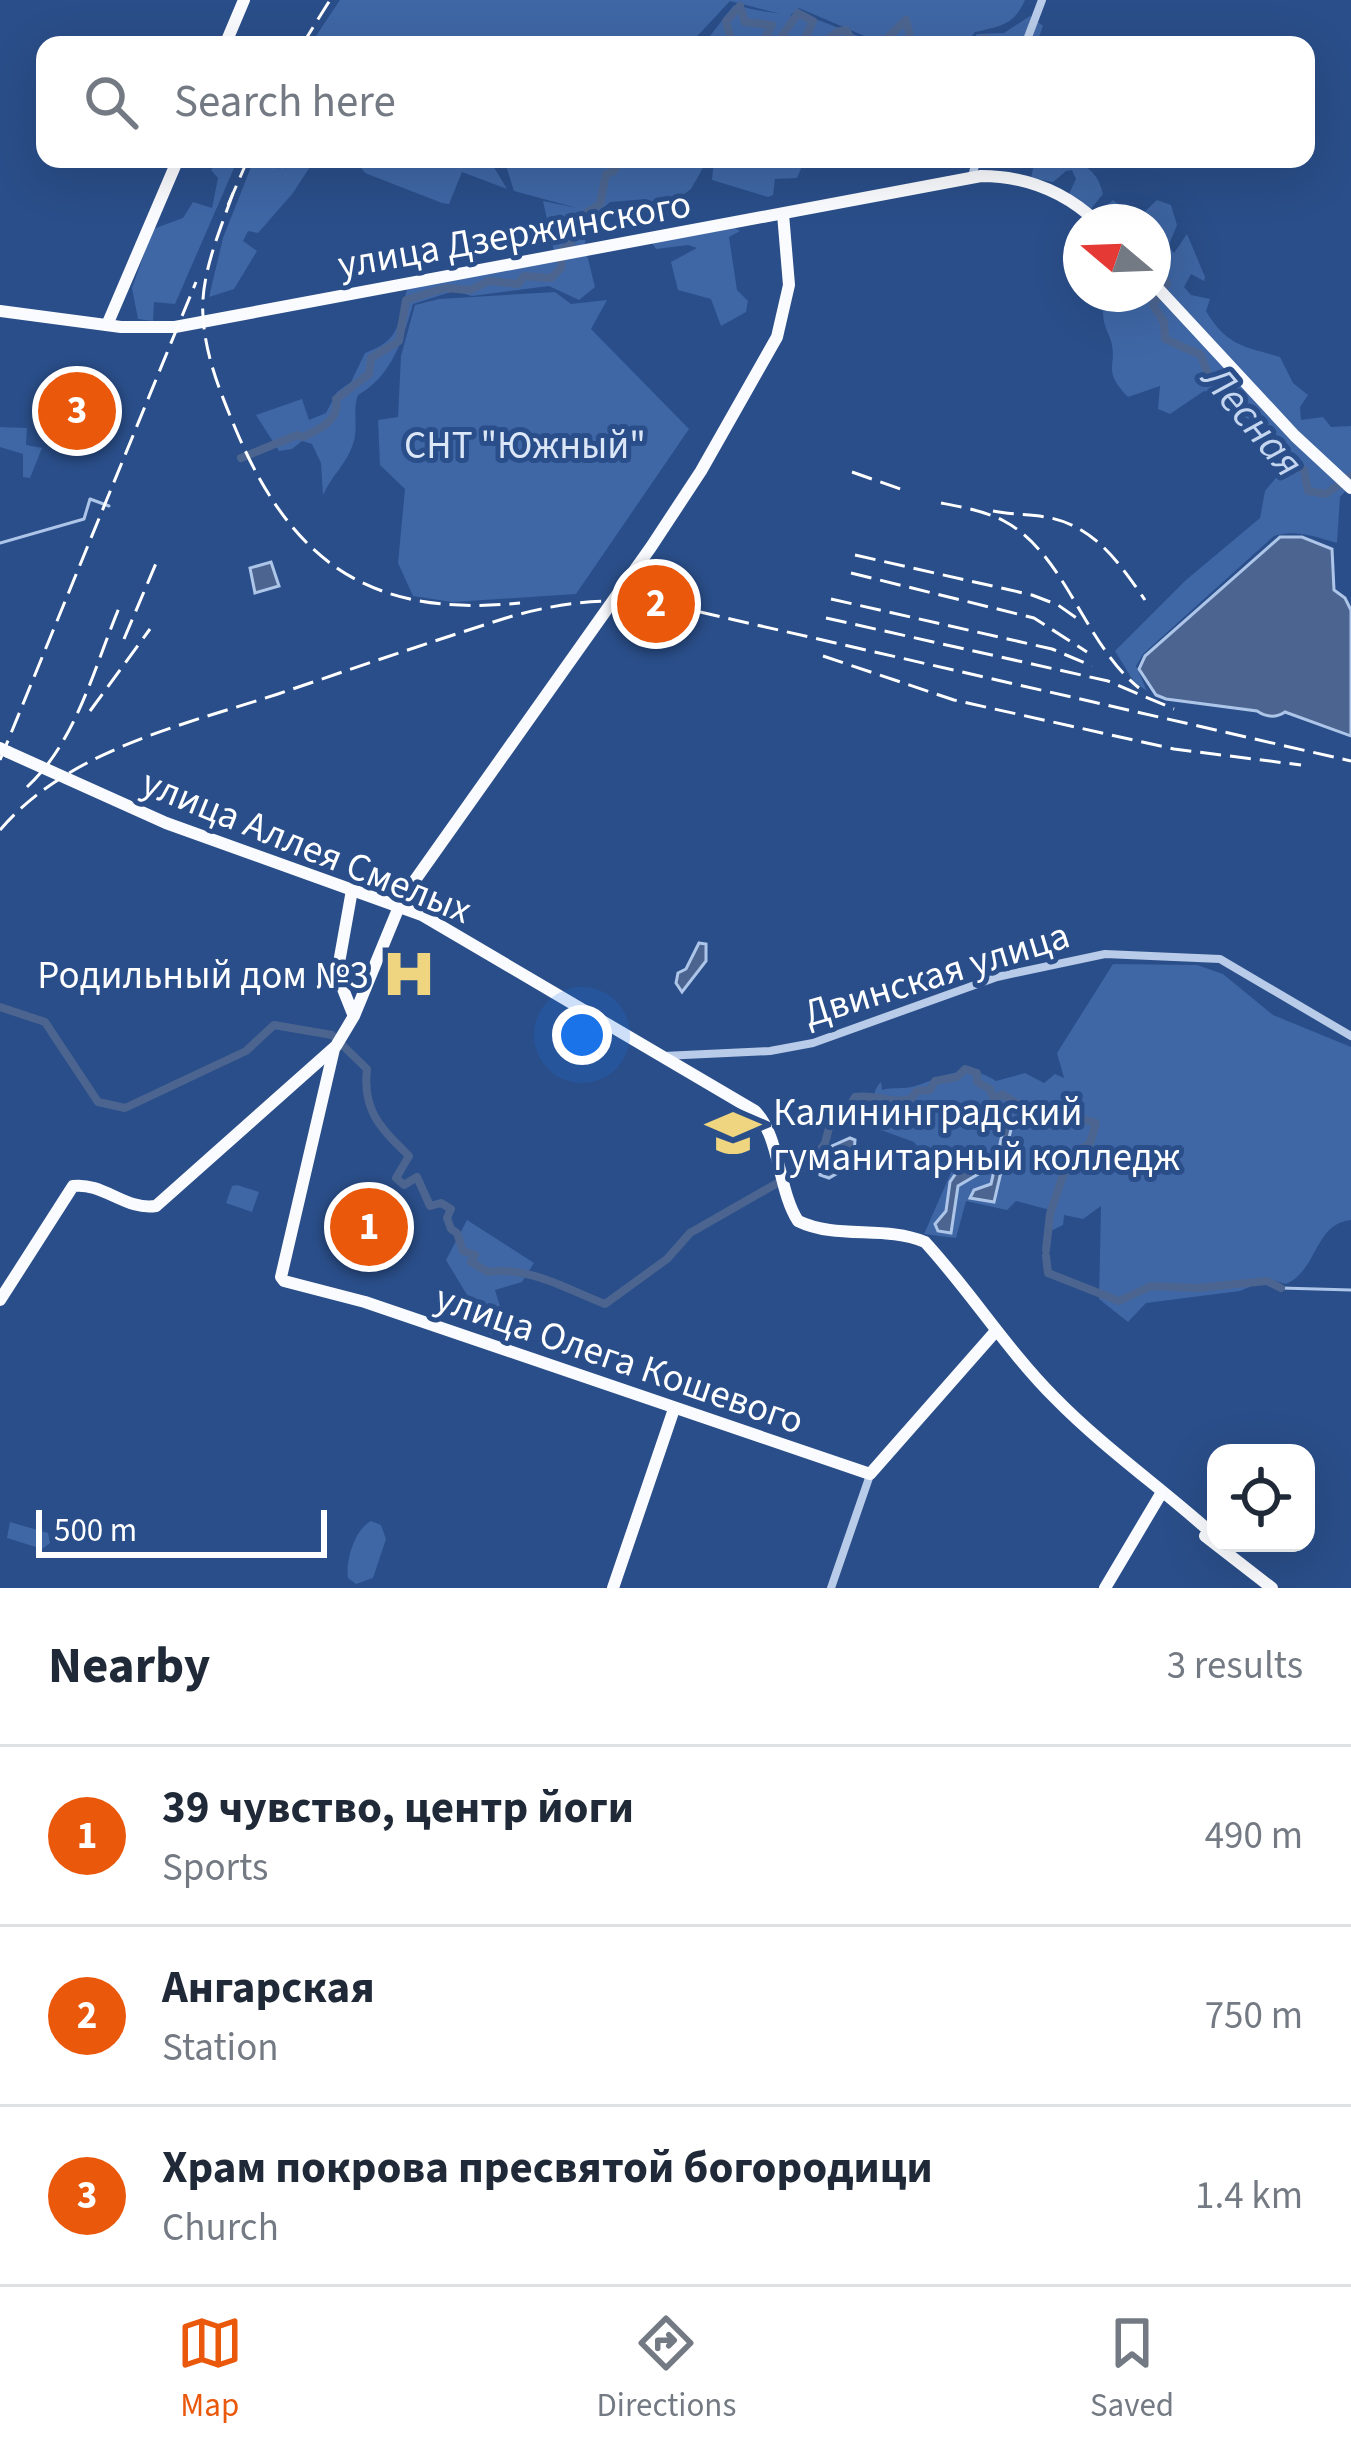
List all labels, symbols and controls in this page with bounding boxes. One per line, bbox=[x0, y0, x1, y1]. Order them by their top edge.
search box bbox=[36, 36, 1315, 168]
icon: search bbox=[78, 69, 144, 135]
text: Search here bbox=[174, 70, 396, 134]
street label: улица Дзержинского bbox=[333, 176, 695, 294]
north arrow bbox=[1063, 204, 1171, 312]
water label: Лесная bbox=[1186, 351, 1317, 490]
pin: 3 bbox=[38, 366, 116, 456]
park label: СНТ "Южный" bbox=[404, 418, 646, 474]
pin: 2 bbox=[617, 559, 695, 649]
street label: улица Аллея Смелых bbox=[133, 755, 480, 939]
street label: Двинская улица bbox=[797, 908, 1076, 1042]
hospital icon: Родильный дом №3 bbox=[380, 945, 438, 1003]
place label: Родильный дом №3 bbox=[37, 948, 369, 1004]
your location bbox=[552, 1005, 612, 1065]
place label: Калининградский гуманитарный колледж bbox=[773, 1085, 1180, 1186]
school or university icon: Калининградский гуманитарный колледж bbox=[704, 1104, 762, 1162]
pin: 1 bbox=[330, 1182, 408, 1272]
street label: улица Олега Кошевого bbox=[428, 1271, 811, 1449]
map controls bbox=[1207, 1444, 1315, 1552]
button: locate bbox=[1207, 1444, 1315, 1552]
scale bar bbox=[36, 1504, 327, 1557]
text: 500 m bbox=[54, 1507, 137, 1554]
text: Nearby bbox=[48, 1630, 210, 1702]
text: 3 results bbox=[1167, 1638, 1303, 1694]
text: 39 чувство, центр йоги bbox=[162, 1776, 634, 1840]
text: 1 bbox=[77, 1808, 97, 1864]
text: 490 m bbox=[1205, 1808, 1303, 1864]
text: Sports bbox=[162, 1840, 268, 1896]
text: Ангарская bbox=[162, 1956, 375, 2020]
text: 2 bbox=[77, 1988, 97, 2044]
text: 750 m bbox=[1205, 1988, 1303, 2044]
text: Station bbox=[162, 2020, 279, 2076]
text: Храм покрова пресвятой богородици bbox=[162, 2136, 933, 2200]
text: 3 bbox=[77, 2168, 97, 2224]
text: 1.4 km bbox=[1195, 2168, 1303, 2224]
text: Church bbox=[162, 2200, 279, 2256]
tab: Map bbox=[177, 2310, 243, 2429]
tab: Directions bbox=[597, 2310, 736, 2429]
tab: Saved bbox=[1090, 2310, 1174, 2429]

